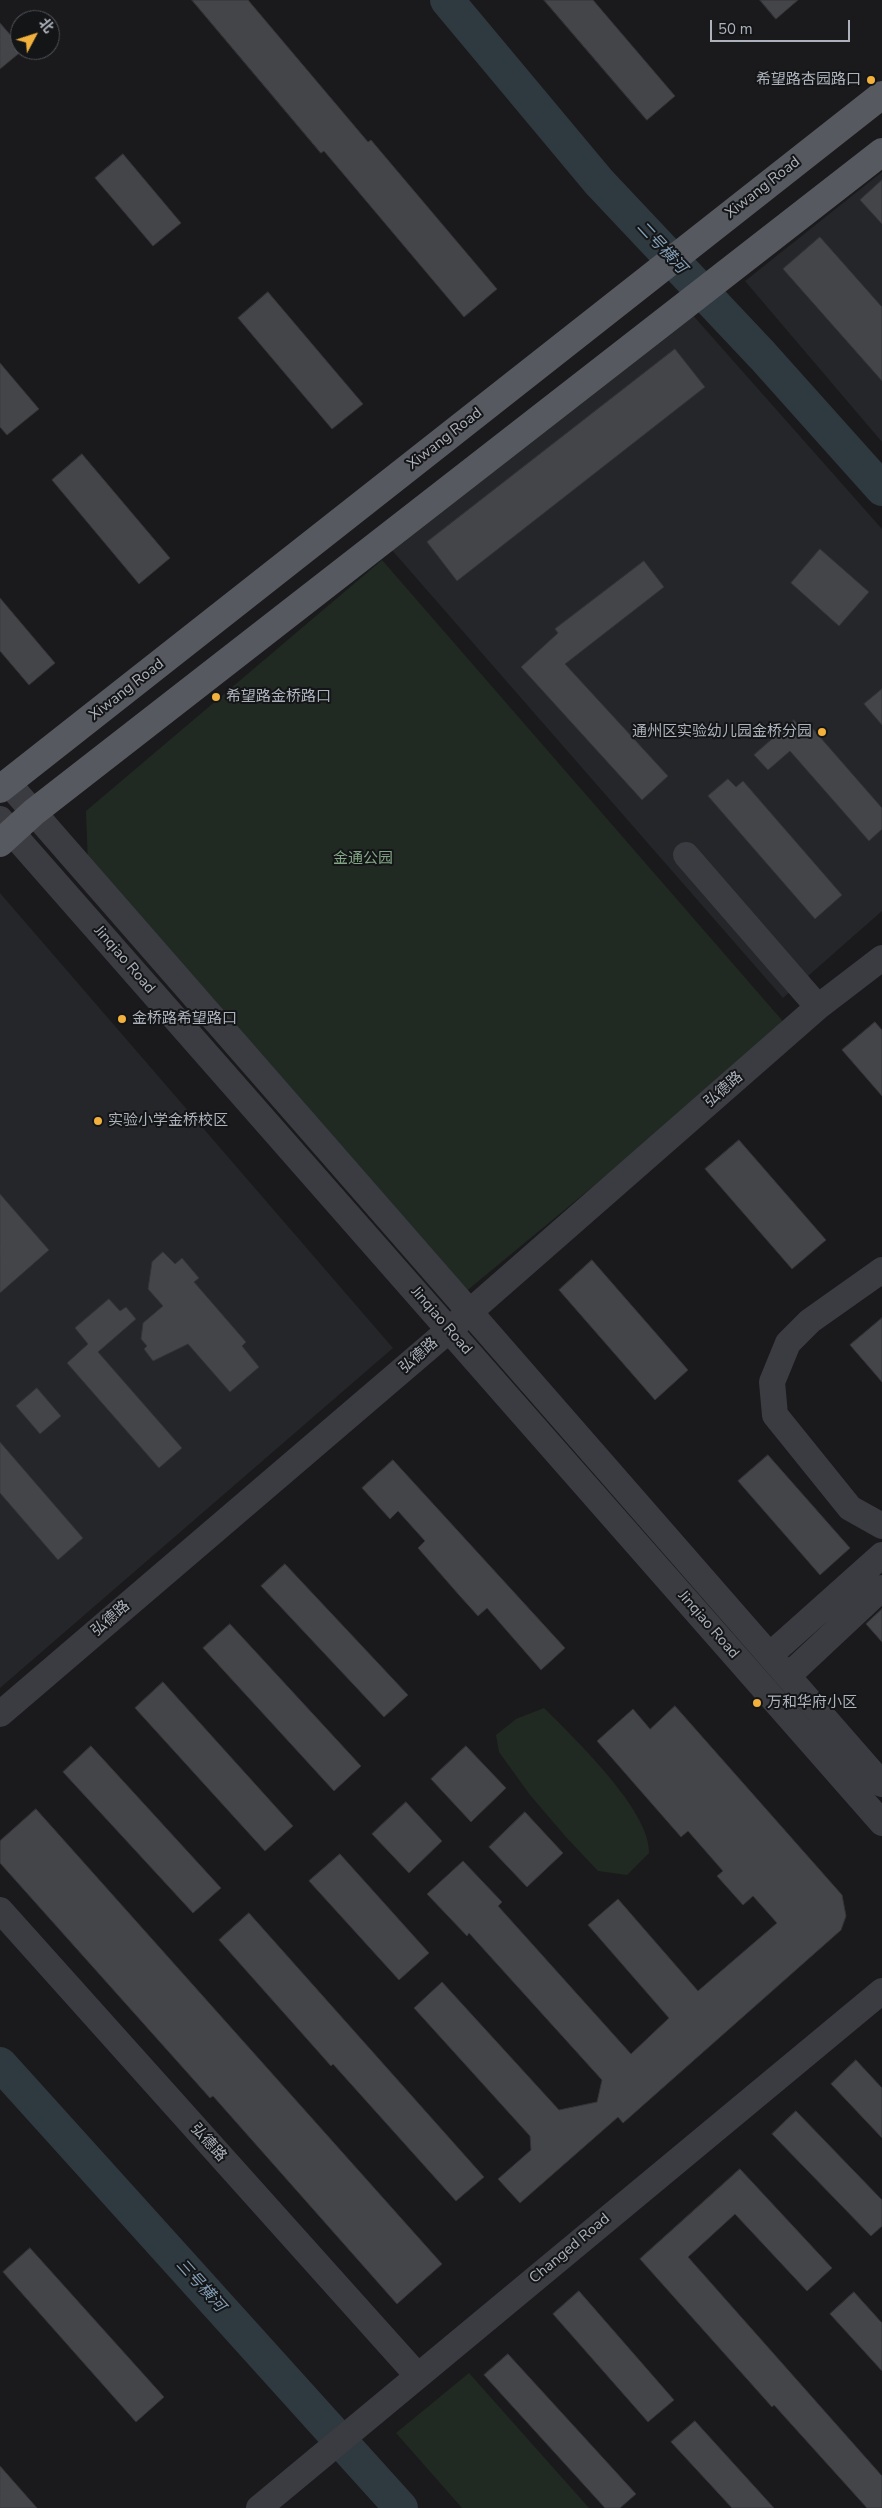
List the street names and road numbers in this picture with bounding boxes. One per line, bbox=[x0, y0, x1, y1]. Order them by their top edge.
street label: Xiwang Road bbox=[722, 153, 804, 223]
street label: Xiwang Road bbox=[404, 404, 486, 474]
street label: Xiwang Road bbox=[86, 655, 168, 725]
street label: Jinqiao Road bbox=[90, 922, 158, 998]
street label: 弘德路 bbox=[701, 1068, 747, 1112]
street label: Jinqiao Road bbox=[407, 1283, 475, 1359]
street label: 弘德路 bbox=[396, 1334, 442, 1378]
street label: Jinqiao Road bbox=[674, 1587, 742, 1663]
street label: 弘德路 bbox=[88, 1597, 134, 1641]
street label: 弘德路 bbox=[186, 2120, 230, 2166]
street label: Changed Road bbox=[526, 2210, 614, 2288]

